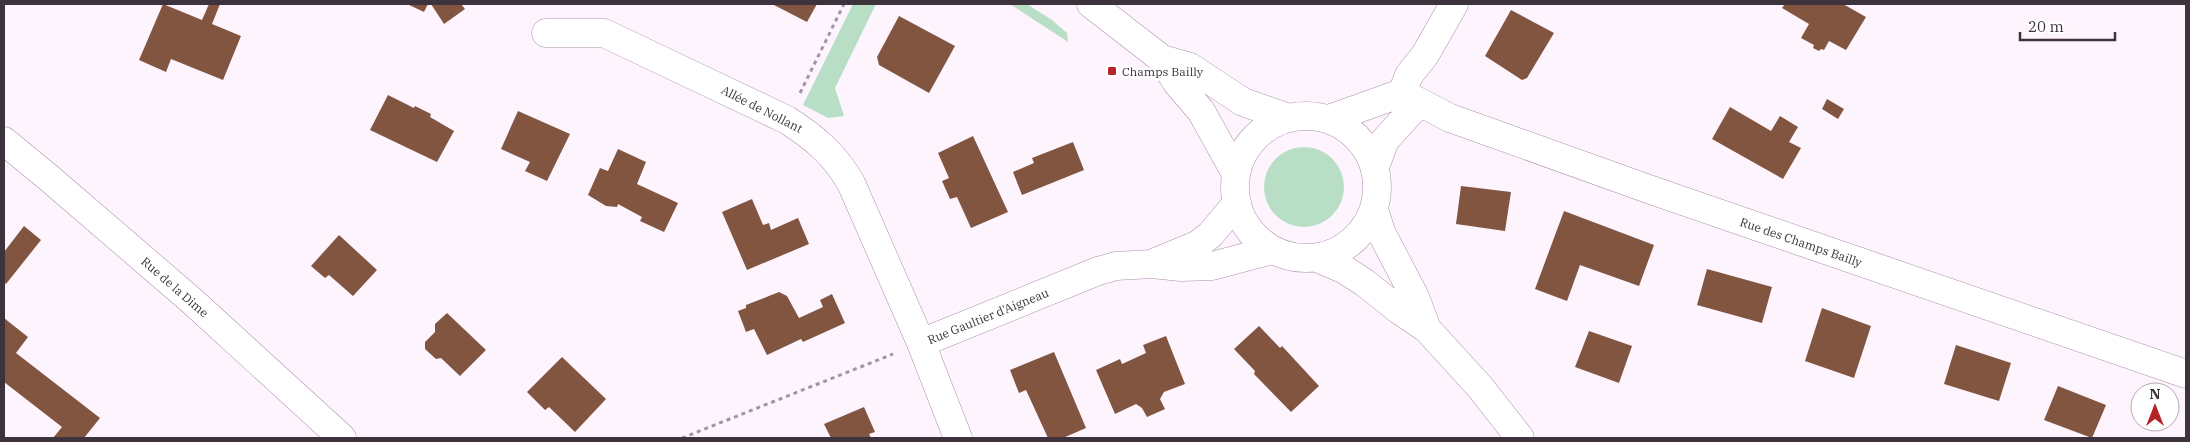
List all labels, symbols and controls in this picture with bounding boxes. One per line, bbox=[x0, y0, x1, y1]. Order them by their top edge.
scale bar bbox=[2020, 10, 2115, 42]
text: 20 m bbox=[2028, 17, 2064, 36]
place label: Champs Bailly bbox=[1122, 64, 1204, 79]
marker: Champs Bailly bbox=[1106, 65, 1118, 77]
street label: Allée de Nollant bbox=[719, 82, 805, 136]
street label: Rue des Champs Bailly bbox=[1738, 214, 1865, 270]
street label: Rue de la Dime bbox=[138, 254, 212, 320]
street label: Rue Gaultier d'Aigneau bbox=[925, 285, 1051, 347]
north arrow bbox=[2130, 382, 2180, 432]
text: N bbox=[2149, 385, 2161, 403]

